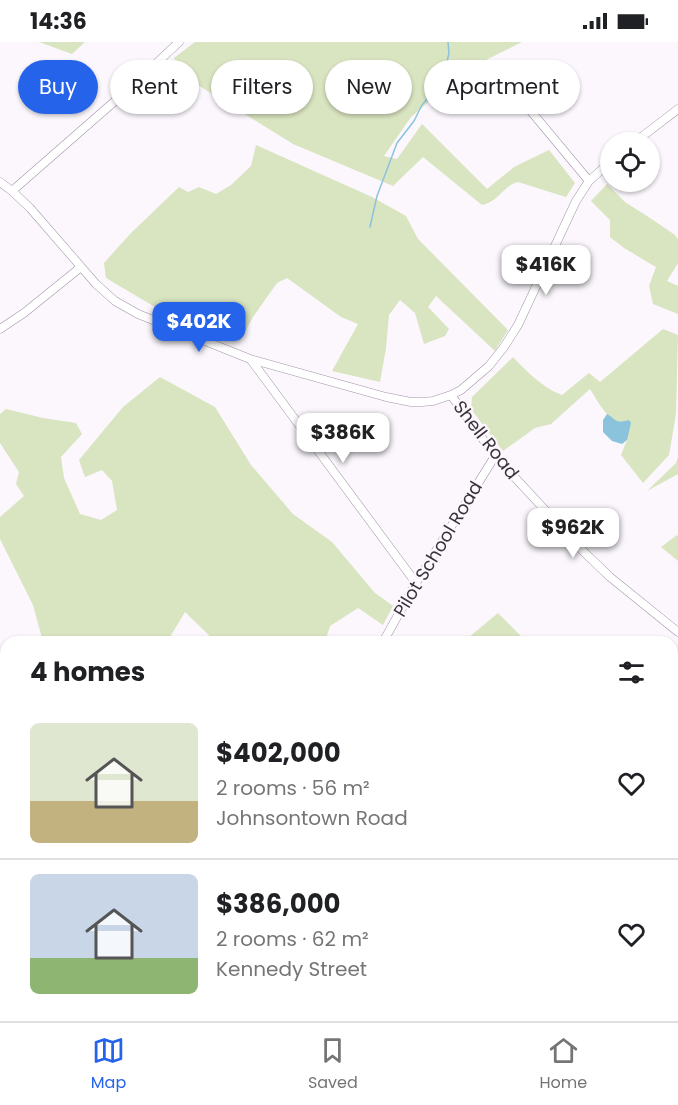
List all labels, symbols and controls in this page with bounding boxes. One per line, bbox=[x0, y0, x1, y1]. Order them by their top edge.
text: 14:36 bbox=[30, 6, 87, 37]
chip: Buy bbox=[18, 60, 98, 114]
chip: Rent bbox=[110, 60, 199, 114]
chip: Filters bbox=[211, 60, 313, 114]
chip: New bbox=[325, 60, 412, 114]
chip: Apartment bbox=[424, 60, 580, 114]
map controls bbox=[600, 132, 660, 192]
button: locate bbox=[600, 132, 660, 192]
pin: $416K bbox=[504, 245, 588, 296]
text: $416K bbox=[516, 250, 576, 278]
pin: $402K bbox=[157, 302, 241, 353]
text: $402K bbox=[166, 307, 232, 335]
street label: Shell Road bbox=[448, 395, 525, 484]
pin: $386K bbox=[301, 413, 385, 464]
text: $386K bbox=[311, 418, 375, 446]
street label: Pilot School Road bbox=[387, 476, 488, 621]
pin: $962K bbox=[531, 508, 615, 559]
text: $962K bbox=[541, 513, 605, 541]
text: 4 homes bbox=[30, 654, 145, 690]
icon: filters bbox=[615, 656, 648, 689]
text: $402,000 bbox=[216, 735, 341, 771]
icon: home bbox=[78, 747, 150, 819]
icon: heart bbox=[615, 767, 648, 800]
text: 2 rooms · 56 m² bbox=[216, 774, 370, 802]
text: Johnsontown Road bbox=[216, 804, 408, 832]
text: $386,000 bbox=[216, 886, 341, 922]
icon: home bbox=[78, 898, 150, 970]
icon: heart bbox=[615, 918, 648, 951]
text: 2 rooms · 62 m² bbox=[216, 925, 369, 953]
text: Kennedy Street bbox=[216, 955, 367, 983]
tab: Map bbox=[91, 1034, 126, 1095]
tab: Saved bbox=[308, 1034, 358, 1095]
tab: Home bbox=[539, 1034, 587, 1095]

